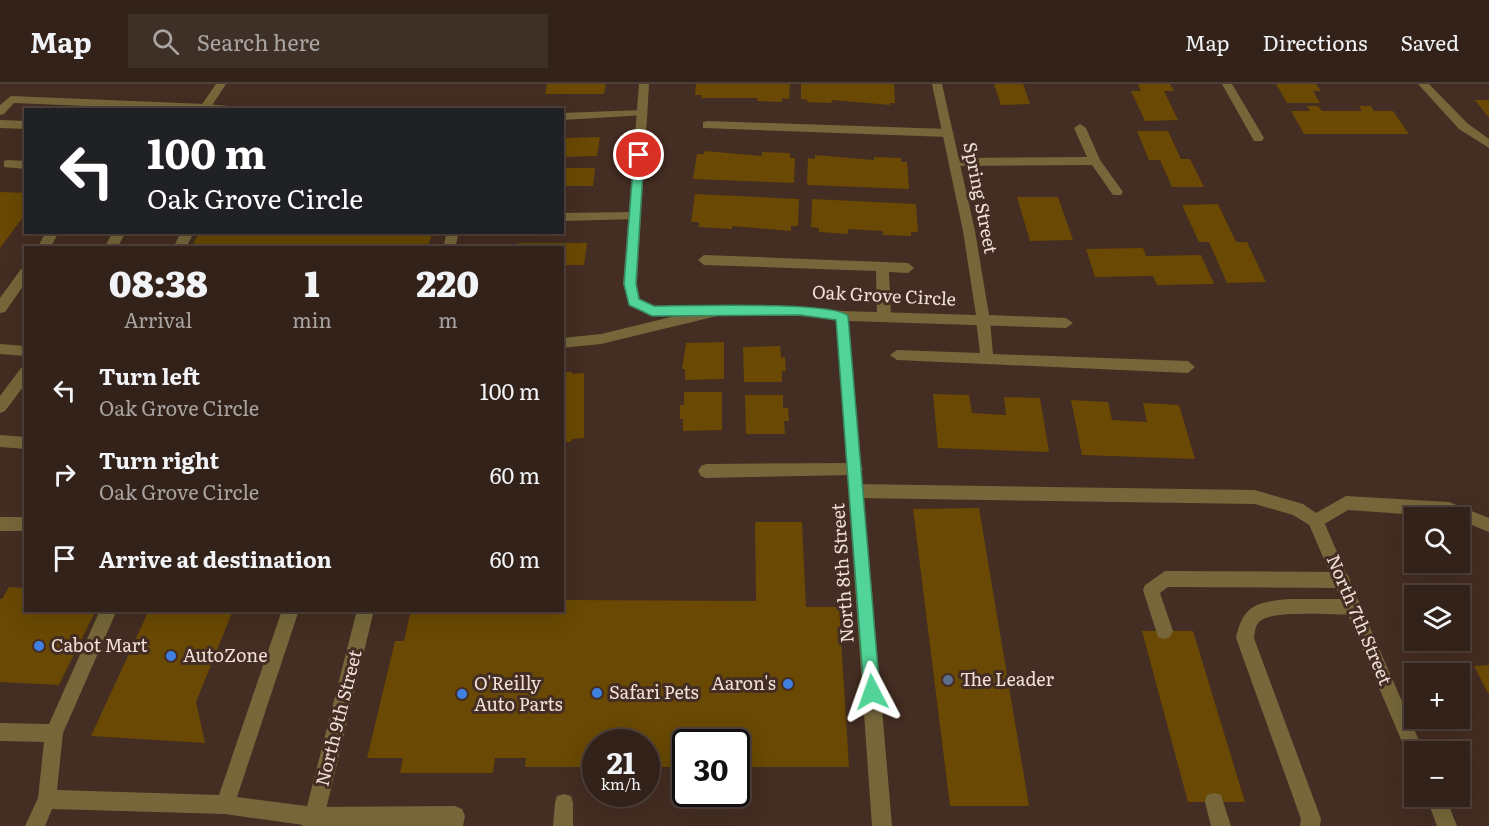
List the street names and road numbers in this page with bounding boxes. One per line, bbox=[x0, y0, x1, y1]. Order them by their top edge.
street label: Spring Street bbox=[957, 140, 1006, 257]
street label: Oak Grove Circle bbox=[811, 277, 957, 312]
street label: North 8th Street bbox=[823, 502, 860, 644]
street label: North 7th Street bbox=[1321, 550, 1400, 689]
street label: North 9th Street bbox=[308, 646, 368, 789]

